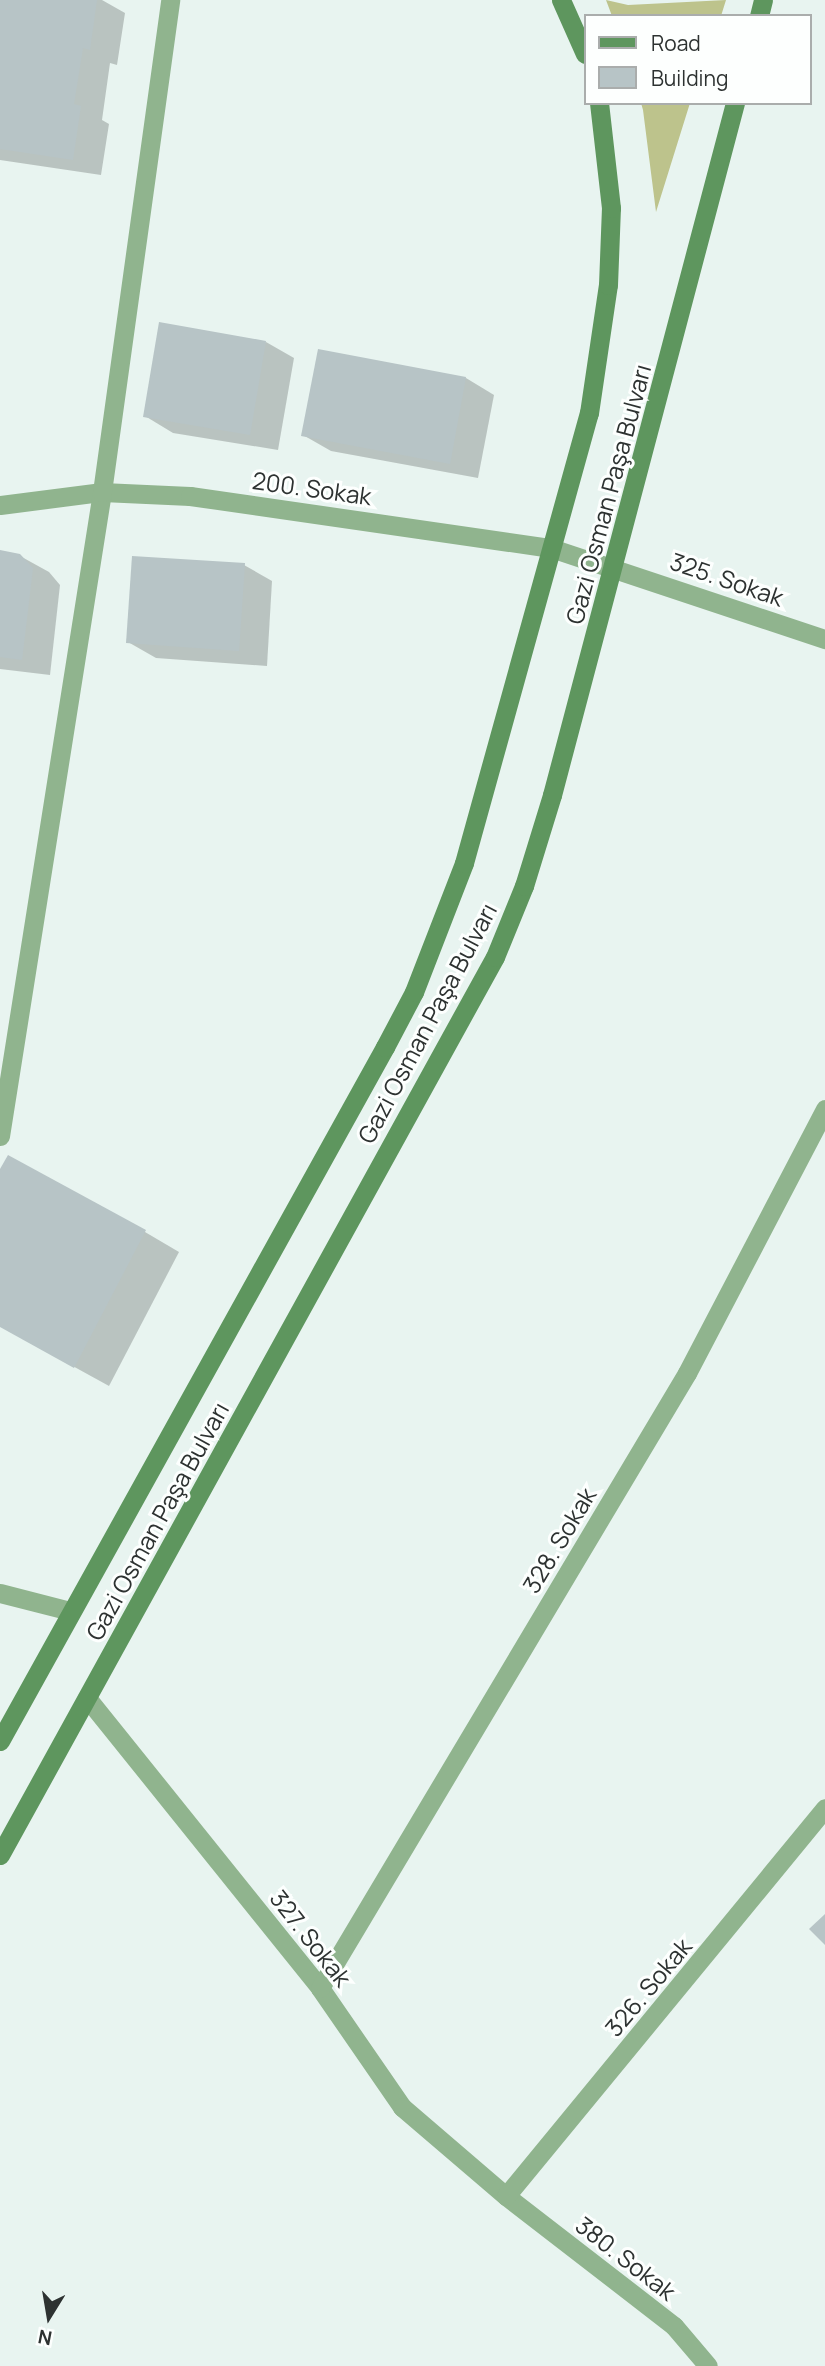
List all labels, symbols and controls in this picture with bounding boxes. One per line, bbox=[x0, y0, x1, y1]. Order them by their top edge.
legend bbox=[584, 14, 811, 105]
text: Road bbox=[651, 29, 701, 57]
text: Building bbox=[651, 64, 728, 92]
street label: Gazi Osman Paşa Bulvarı bbox=[559, 361, 657, 627]
street label: 200. Sokak bbox=[251, 465, 373, 511]
street label: 325. Sokak bbox=[667, 546, 787, 612]
street label: Gazi Osman Paşa Bulvarı bbox=[351, 898, 503, 1148]
street label: Gazi Osman Paşa Bulvarı bbox=[80, 1397, 234, 1645]
street label: 328. Sokak bbox=[516, 1482, 602, 1598]
street label: 327. Sokak bbox=[264, 1884, 358, 1992]
street label: 326. Sokak bbox=[599, 1932, 697, 2042]
street label: 380. Sokak bbox=[570, 2210, 682, 2306]
north arrow bbox=[14, 2282, 84, 2352]
text: N bbox=[36, 2324, 54, 2352]

